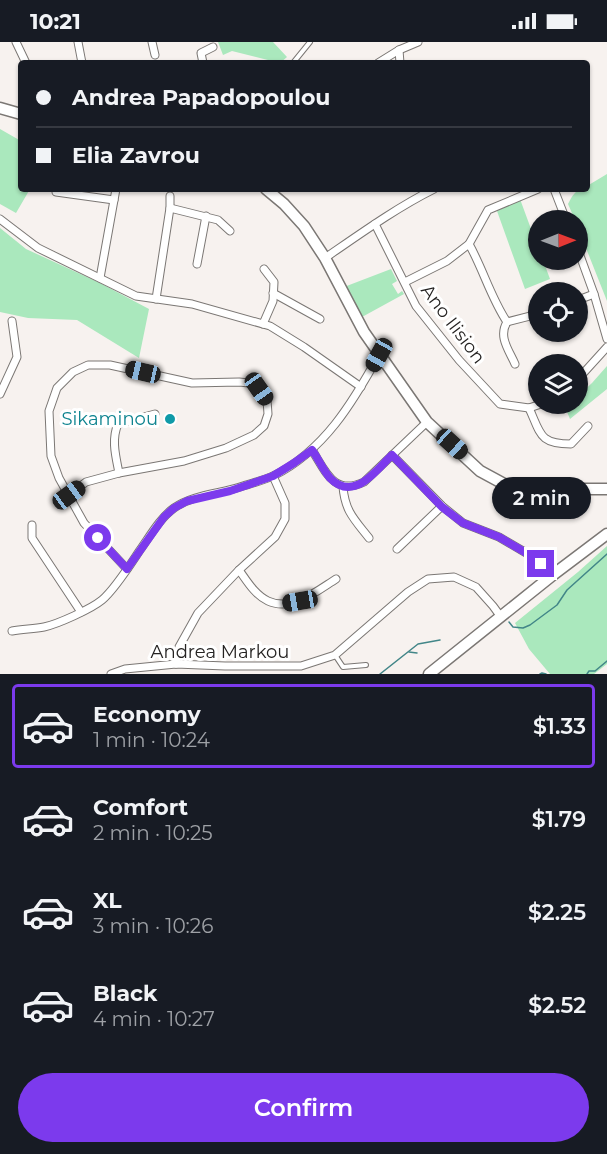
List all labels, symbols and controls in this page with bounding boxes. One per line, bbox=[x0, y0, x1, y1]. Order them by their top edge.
text: 10:21 bbox=[30, 8, 81, 35]
text: Andrea Papadopoulou bbox=[72, 84, 330, 111]
text: Elia Zavrou bbox=[72, 142, 200, 169]
north arrow bbox=[528, 210, 588, 270]
map controls bbox=[528, 210, 588, 414]
street label: Ano Ilision bbox=[416, 280, 490, 368]
button: locate bbox=[528, 282, 588, 342]
car bbox=[362, 335, 396, 375]
button: layers bbox=[528, 354, 588, 414]
car bbox=[123, 359, 163, 385]
car bbox=[241, 369, 277, 409]
place label: Sikaminou bbox=[61, 408, 158, 430]
marker: Sikaminou bbox=[163, 412, 177, 426]
car bbox=[433, 425, 471, 463]
car bbox=[49, 477, 89, 513]
callout: 2 min bbox=[492, 477, 590, 519]
text: 2 min bbox=[513, 486, 570, 510]
route start bbox=[84, 524, 111, 551]
route end bbox=[527, 550, 554, 577]
car bbox=[281, 589, 319, 613]
street label: Andrea Markou bbox=[151, 641, 289, 663]
icon: car bbox=[21, 699, 75, 753]
text: Economy bbox=[93, 701, 201, 728]
text: $1.33 bbox=[533, 713, 586, 740]
text: 1 min · 10:24 bbox=[93, 728, 210, 752]
icon: car bbox=[21, 792, 75, 846]
text: Comfort bbox=[93, 794, 188, 821]
text: $1.79 bbox=[532, 806, 586, 833]
text: 2 min · 10:25 bbox=[93, 821, 213, 845]
icon: car bbox=[21, 885, 75, 939]
text: XL bbox=[93, 887, 122, 914]
text: $2.25 bbox=[528, 899, 586, 926]
text: 3 min · 10:26 bbox=[93, 914, 213, 938]
icon: car bbox=[21, 978, 75, 1032]
text: Black bbox=[93, 980, 157, 1007]
text: $2.52 bbox=[528, 992, 586, 1019]
text: 4 min · 10:27 bbox=[93, 1007, 215, 1031]
button: Confirm bbox=[18, 1073, 589, 1142]

